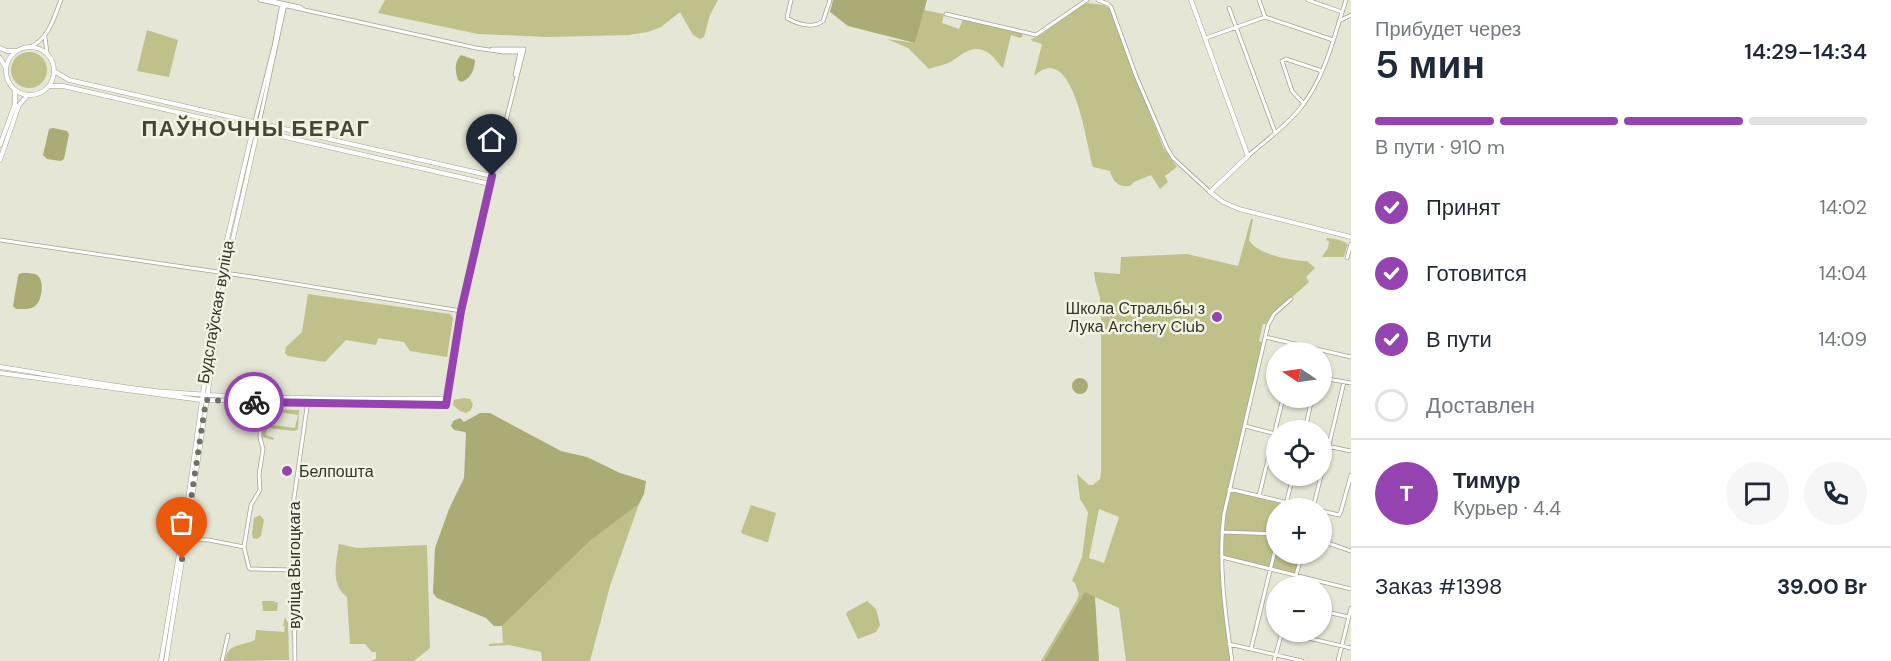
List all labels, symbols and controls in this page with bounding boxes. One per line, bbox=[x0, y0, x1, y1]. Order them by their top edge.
text: Прибудет через bbox=[1375, 16, 1521, 42]
text: 14:29–14:34 bbox=[1744, 37, 1867, 66]
text: 5 мин bbox=[1375, 39, 1485, 90]
district label: ПАЎНОЧНЫ БЕРАГ bbox=[141, 114, 371, 143]
pin bbox=[466, 114, 517, 176]
icon: home bbox=[475, 123, 508, 156]
text: В пути · 910 m bbox=[1375, 134, 1505, 160]
icon: check bbox=[1375, 191, 1408, 224]
text: Принят bbox=[1426, 193, 1500, 222]
text: 14:02 bbox=[1820, 194, 1867, 220]
street label: Будслаўская вуліца bbox=[193, 239, 238, 385]
icon: check bbox=[1375, 257, 1408, 290]
text: Готовится bbox=[1426, 259, 1527, 288]
text: 14:04 bbox=[1819, 260, 1867, 286]
place label: Школа Стральбы з Лука Archery Club bbox=[1066, 298, 1205, 337]
marker: Школа Стральбы з Лука Archery Club bbox=[1210, 310, 1224, 324]
icon: check bbox=[1375, 323, 1408, 356]
text: В пути bbox=[1426, 325, 1492, 354]
text: 14:09 bbox=[1818, 326, 1867, 352]
north arrow bbox=[1266, 342, 1332, 408]
map controls bbox=[1266, 342, 1332, 642]
courier bbox=[224, 372, 284, 432]
icon: bike bbox=[238, 386, 271, 419]
text: Доставлен bbox=[1426, 391, 1535, 420]
button: locate bbox=[1266, 420, 1332, 486]
place label: Белпошта bbox=[299, 461, 374, 482]
button: chat bbox=[1726, 462, 1789, 525]
button: phone bbox=[1804, 462, 1867, 525]
marker: Белпошта bbox=[280, 464, 294, 478]
text: Тимур bbox=[1453, 466, 1521, 495]
text: Т bbox=[1400, 479, 1413, 508]
text: Курьер · 4.4 bbox=[1453, 495, 1561, 521]
pin bbox=[156, 497, 207, 559]
button: + bbox=[1266, 498, 1332, 564]
street label: вуліца Выгоцкага bbox=[284, 501, 305, 629]
icon: bag bbox=[165, 506, 198, 539]
text: Заказ #1398 bbox=[1375, 572, 1502, 601]
text: 39.00 Br bbox=[1777, 572, 1867, 601]
button: − bbox=[1266, 576, 1332, 642]

